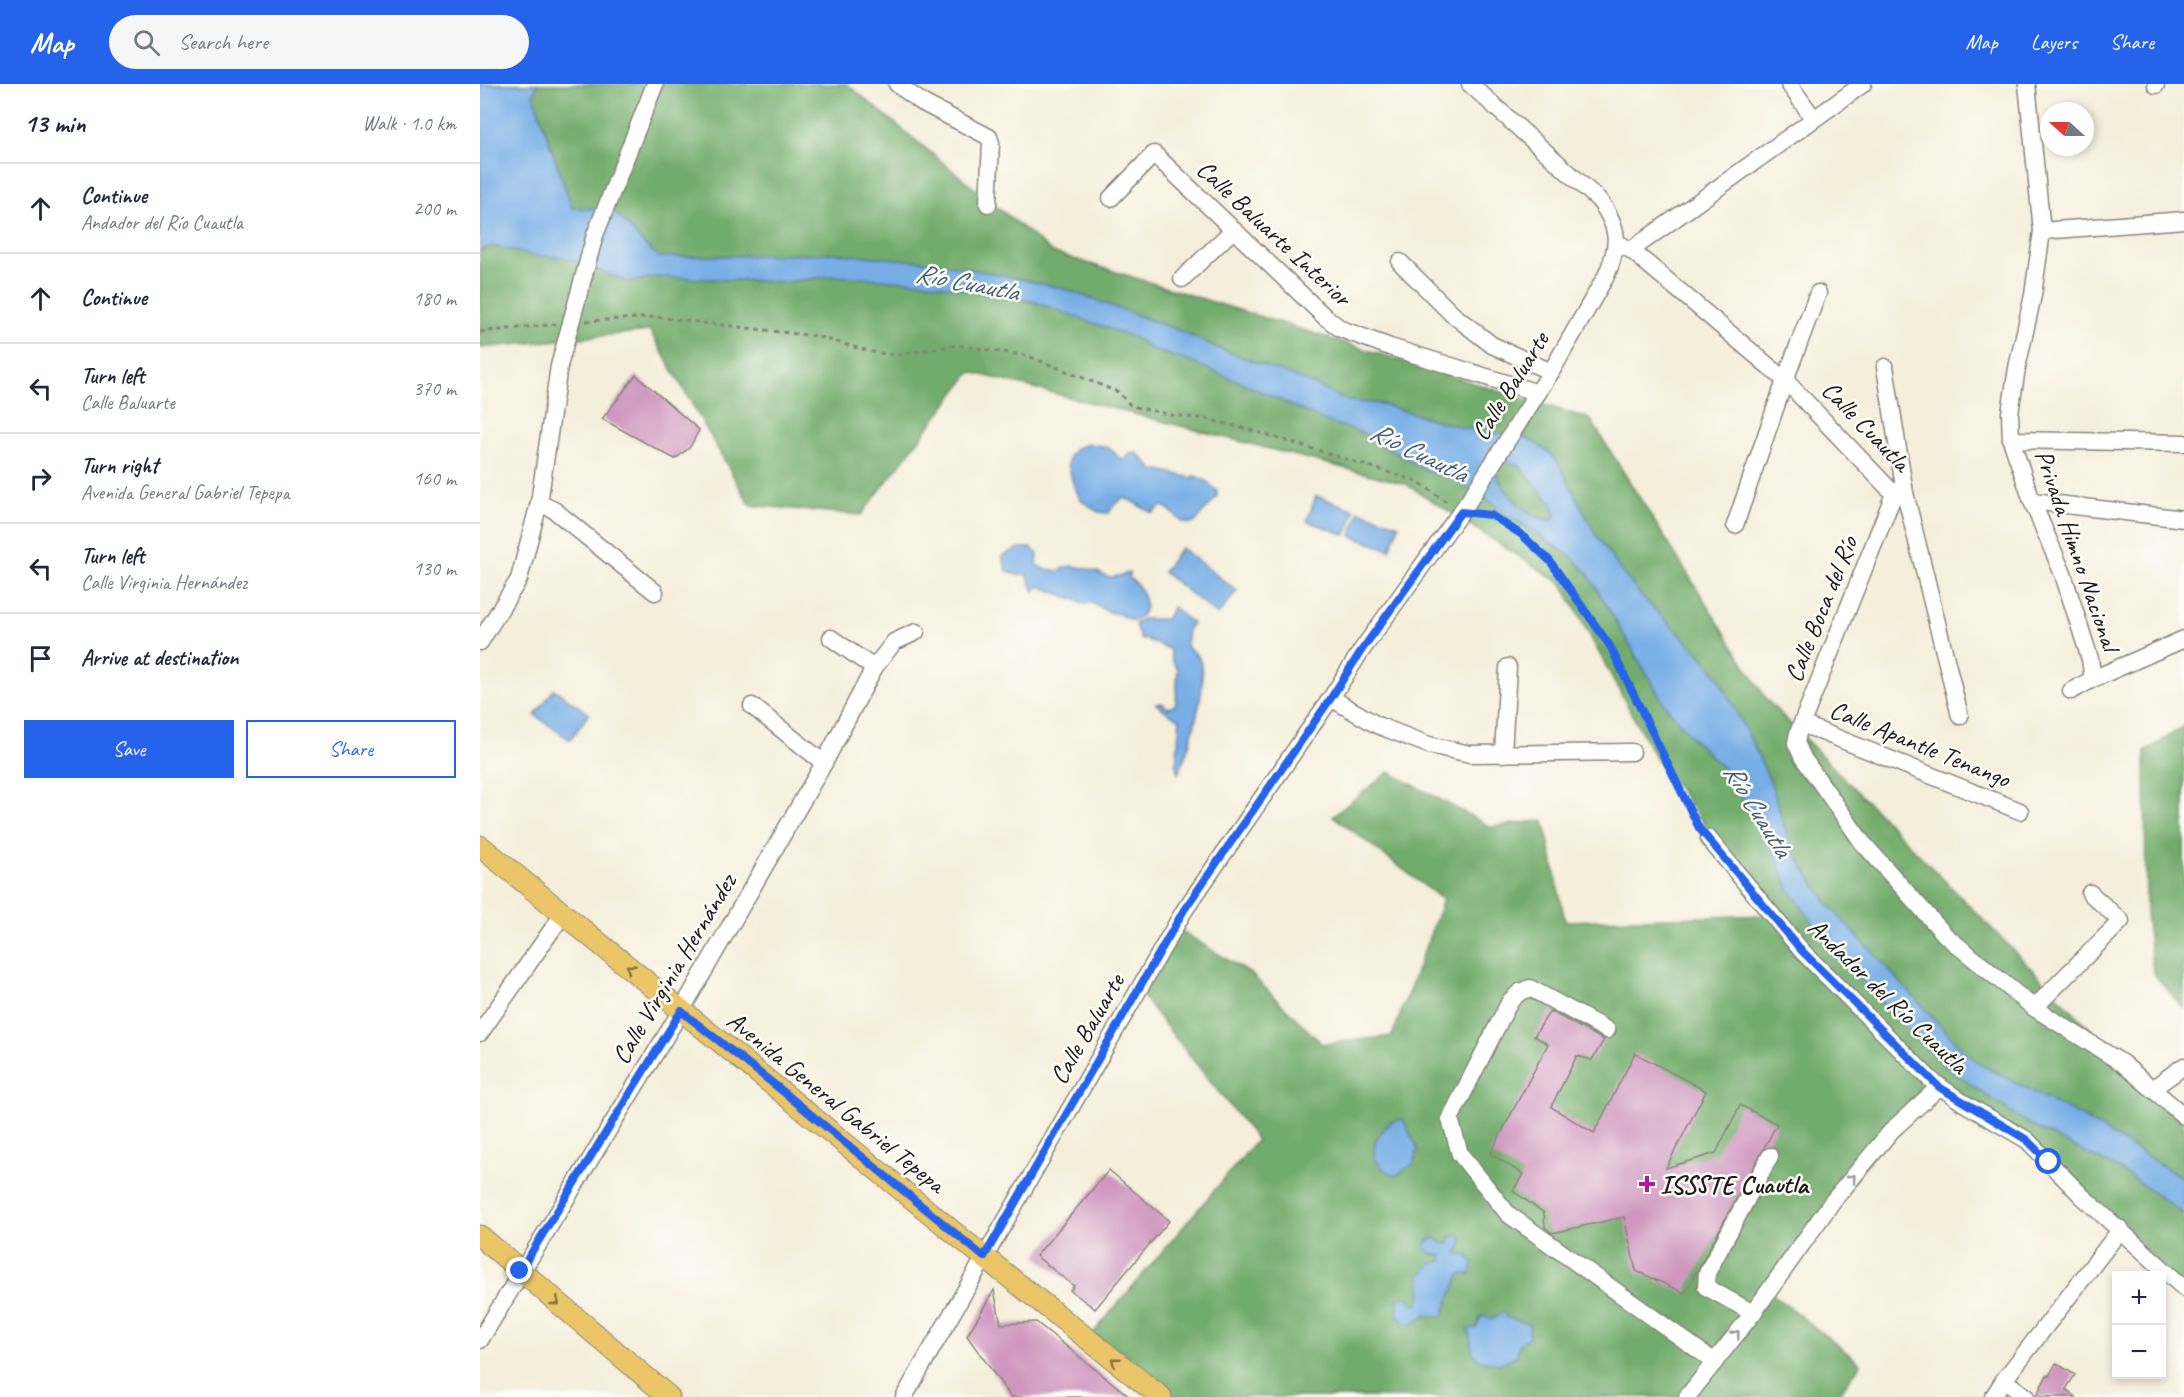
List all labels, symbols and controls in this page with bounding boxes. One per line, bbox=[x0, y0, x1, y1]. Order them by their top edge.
search box bbox=[109, 15, 529, 69]
text: Map bbox=[30, 25, 73, 60]
icon: search bbox=[130, 26, 163, 59]
text: Search here bbox=[178, 28, 268, 56]
text: Map bbox=[1965, 29, 1998, 55]
text: Layers bbox=[2031, 29, 2077, 55]
text: Share bbox=[2110, 29, 2154, 55]
north arrow bbox=[2040, 102, 2094, 156]
text: 13 min bbox=[24, 107, 86, 140]
text: Walk · 1.0 km bbox=[362, 111, 456, 136]
street label: Calle Baluarte Interior bbox=[1190, 153, 1360, 315]
text: Continue bbox=[81, 182, 147, 210]
icon: ahead bbox=[24, 192, 57, 225]
text: 200 m bbox=[413, 196, 456, 221]
text: Andador del Río Cuautla bbox=[81, 210, 243, 235]
water label: Río Cuautla bbox=[913, 255, 1023, 309]
icon: ahead bbox=[24, 282, 57, 315]
text: Continue bbox=[81, 284, 147, 312]
text: 180 m bbox=[413, 286, 456, 311]
street label: Calle Baluarte bbox=[1464, 324, 1557, 446]
text: Turn left bbox=[81, 362, 145, 390]
icon: left bbox=[24, 372, 57, 405]
street label: Calle Cuautla bbox=[1815, 374, 1919, 480]
text: 370 m bbox=[413, 376, 456, 401]
text: Calle Baluarte bbox=[81, 390, 175, 415]
water label: Río Cuautla bbox=[1365, 414, 1475, 491]
street label: Privada Himno Nacional bbox=[2027, 445, 2128, 659]
text: Turn right bbox=[81, 452, 158, 480]
icon: right bbox=[24, 462, 57, 495]
text: 160 m bbox=[413, 466, 456, 491]
text: Avenida General Gabriel Tepepa bbox=[81, 480, 290, 505]
street label: Calle Boca del Río bbox=[1777, 530, 1866, 687]
text: Turn left bbox=[81, 542, 145, 570]
icon: left bbox=[24, 552, 57, 585]
text: 130 m bbox=[413, 556, 456, 581]
text: Calle Virginia Hernández bbox=[81, 570, 247, 595]
icon: arrive bbox=[24, 642, 57, 675]
text: Arrive at destination bbox=[81, 644, 238, 672]
street label: Calle Apantle Tenango bbox=[1825, 693, 2017, 796]
button: Save bbox=[24, 720, 234, 778]
button: Share bbox=[246, 720, 456, 778]
water label: Río Cuautla bbox=[1716, 757, 1801, 865]
street label: Calle Virginia Hernández bbox=[604, 866, 745, 1070]
street label: Andador del Río Cuautla bbox=[1801, 911, 1976, 1082]
one-way arrow bbox=[625, 965, 636, 976]
street label: Calle Baluarte bbox=[1042, 967, 1133, 1090]
street label: Avenida General Gabriel Tepepa bbox=[720, 1004, 954, 1202]
route start bbox=[2035, 1148, 2061, 1174]
place label: ISSSTE Cuautla bbox=[1660, 1168, 1810, 1201]
one-way arrow bbox=[1845, 1174, 1856, 1185]
marker: ISSSTE Cuautla bbox=[1638, 1175, 1656, 1193]
route end bbox=[506, 1257, 532, 1283]
map controls bbox=[2112, 1271, 2166, 1379]
button: + bbox=[2112, 1271, 2166, 1325]
one-way arrow bbox=[549, 1294, 560, 1305]
button: − bbox=[2112, 1325, 2166, 1379]
one-way arrow bbox=[1728, 1330, 1739, 1341]
one-way arrow bbox=[1110, 1357, 1121, 1368]

